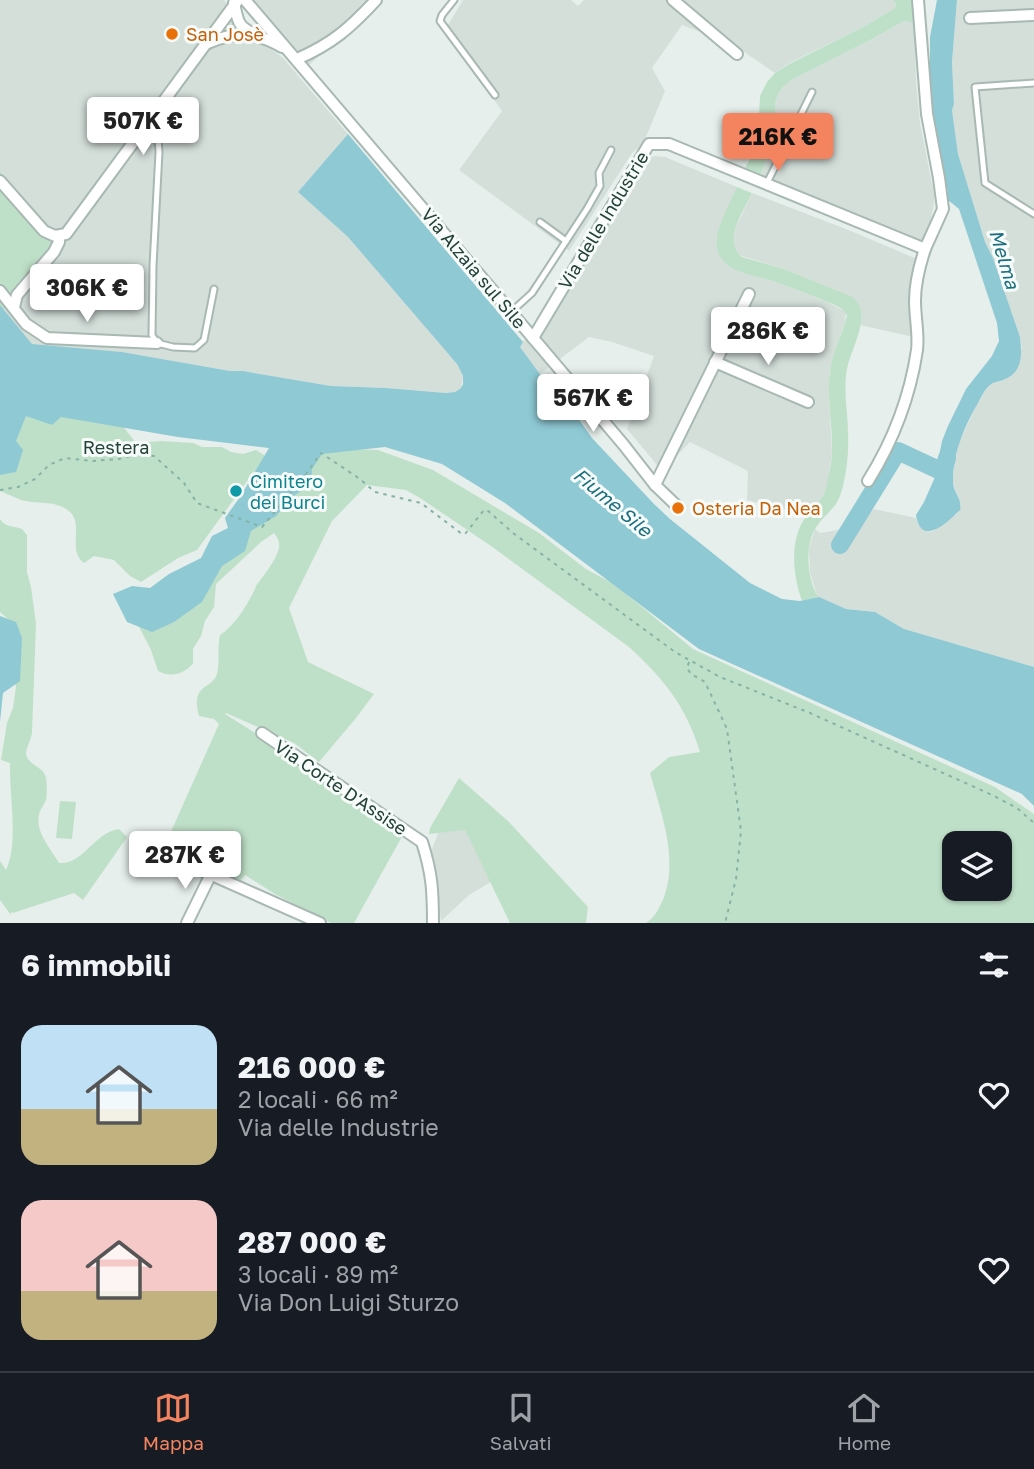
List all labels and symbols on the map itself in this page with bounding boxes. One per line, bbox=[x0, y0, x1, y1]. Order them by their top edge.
place label: San Josè bbox=[186, 23, 264, 45]
marker: San Josè bbox=[164, 26, 180, 42]
pin: 507K € bbox=[86, 97, 200, 157]
pin: 216K € bbox=[721, 114, 835, 173]
street label: Via delle Industrie bbox=[553, 147, 653, 293]
street label: Via Alzaia sul Sile bbox=[417, 203, 531, 333]
water label: Melma bbox=[985, 226, 1025, 293]
pin: 306K € bbox=[30, 264, 144, 324]
pin: 286K € bbox=[711, 308, 825, 367]
pin: 567K € bbox=[536, 374, 650, 434]
street label: Restera bbox=[83, 436, 149, 458]
water label: Fiume Sile bbox=[569, 463, 658, 542]
place label: Cimitero dei Burci bbox=[250, 470, 325, 513]
marker: Cimitero dei Burci bbox=[228, 483, 244, 499]
place label: Osteria Da Nea bbox=[692, 497, 821, 519]
marker: Osteria Da Nea bbox=[670, 500, 686, 516]
street label: Via Corte D'Assise bbox=[271, 735, 411, 839]
pin: 287K € bbox=[128, 832, 242, 891]

